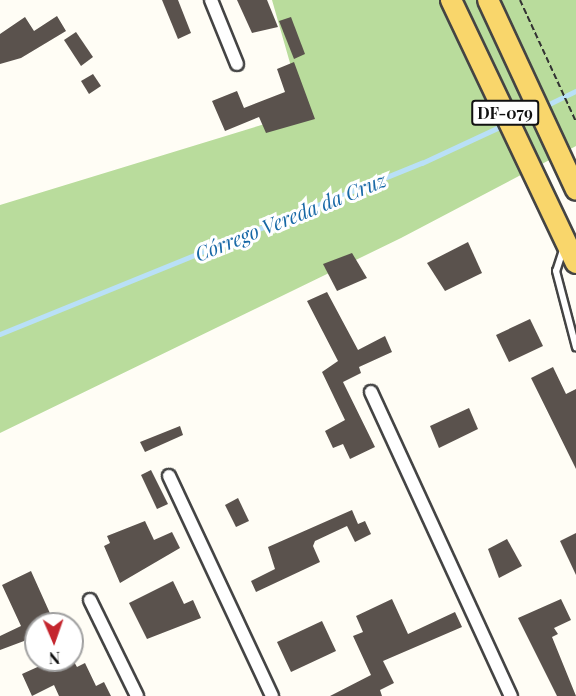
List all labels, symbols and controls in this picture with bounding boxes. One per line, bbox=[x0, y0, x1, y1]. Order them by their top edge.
road number: DF-079 bbox=[470, 100, 540, 126]
water label: Córrego Vereda da Cruz bbox=[191, 167, 389, 265]
north arrow bbox=[24, 612, 84, 672]
text: N bbox=[48, 648, 61, 669]

